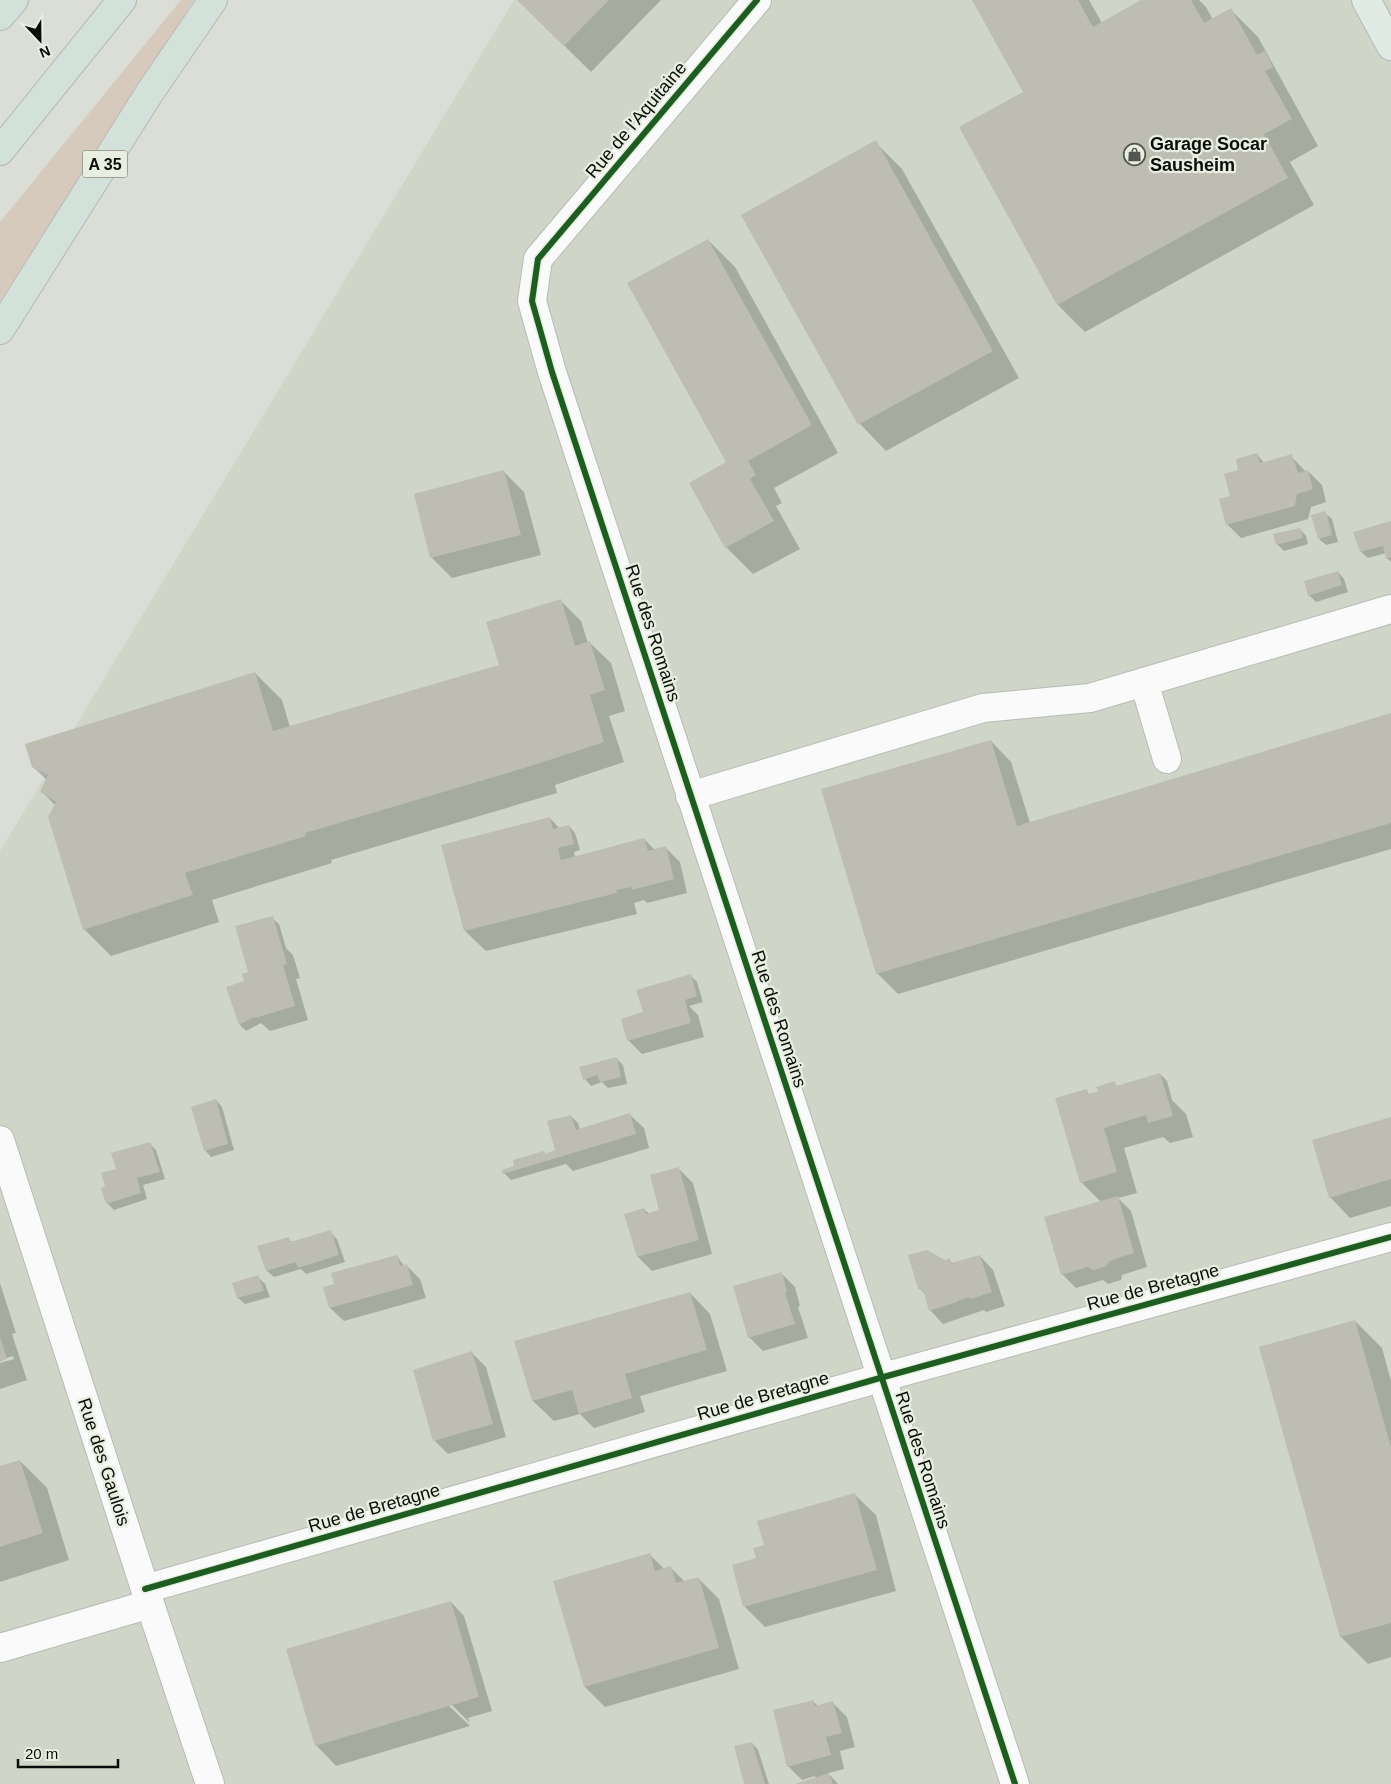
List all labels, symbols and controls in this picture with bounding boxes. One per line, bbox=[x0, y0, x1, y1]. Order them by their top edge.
north arrow bbox=[15, 15, 65, 65]
text: N bbox=[37, 43, 53, 61]
street label: Rue de l'Aquitaine bbox=[582, 58, 690, 182]
place label: Garage Socar Sausheim bbox=[1150, 134, 1267, 175]
shop icon: Garage Socar Sausheim bbox=[1122, 142, 1146, 166]
road number: A 35 bbox=[82, 150, 128, 178]
street label: Rue des Romains bbox=[621, 562, 685, 704]
street label: Rue des Romains bbox=[747, 948, 811, 1090]
street label: Rue de Bretagne bbox=[1085, 1260, 1221, 1314]
street label: Rue de Bretagne bbox=[695, 1368, 831, 1424]
street label: Rue des Romains bbox=[891, 1389, 955, 1531]
street label: Rue des Gaulois bbox=[74, 1396, 134, 1528]
street label: Rue de Bretagne bbox=[306, 1480, 442, 1536]
scale bar bbox=[18, 1736, 118, 1768]
text: 20 m bbox=[25, 1745, 58, 1762]

